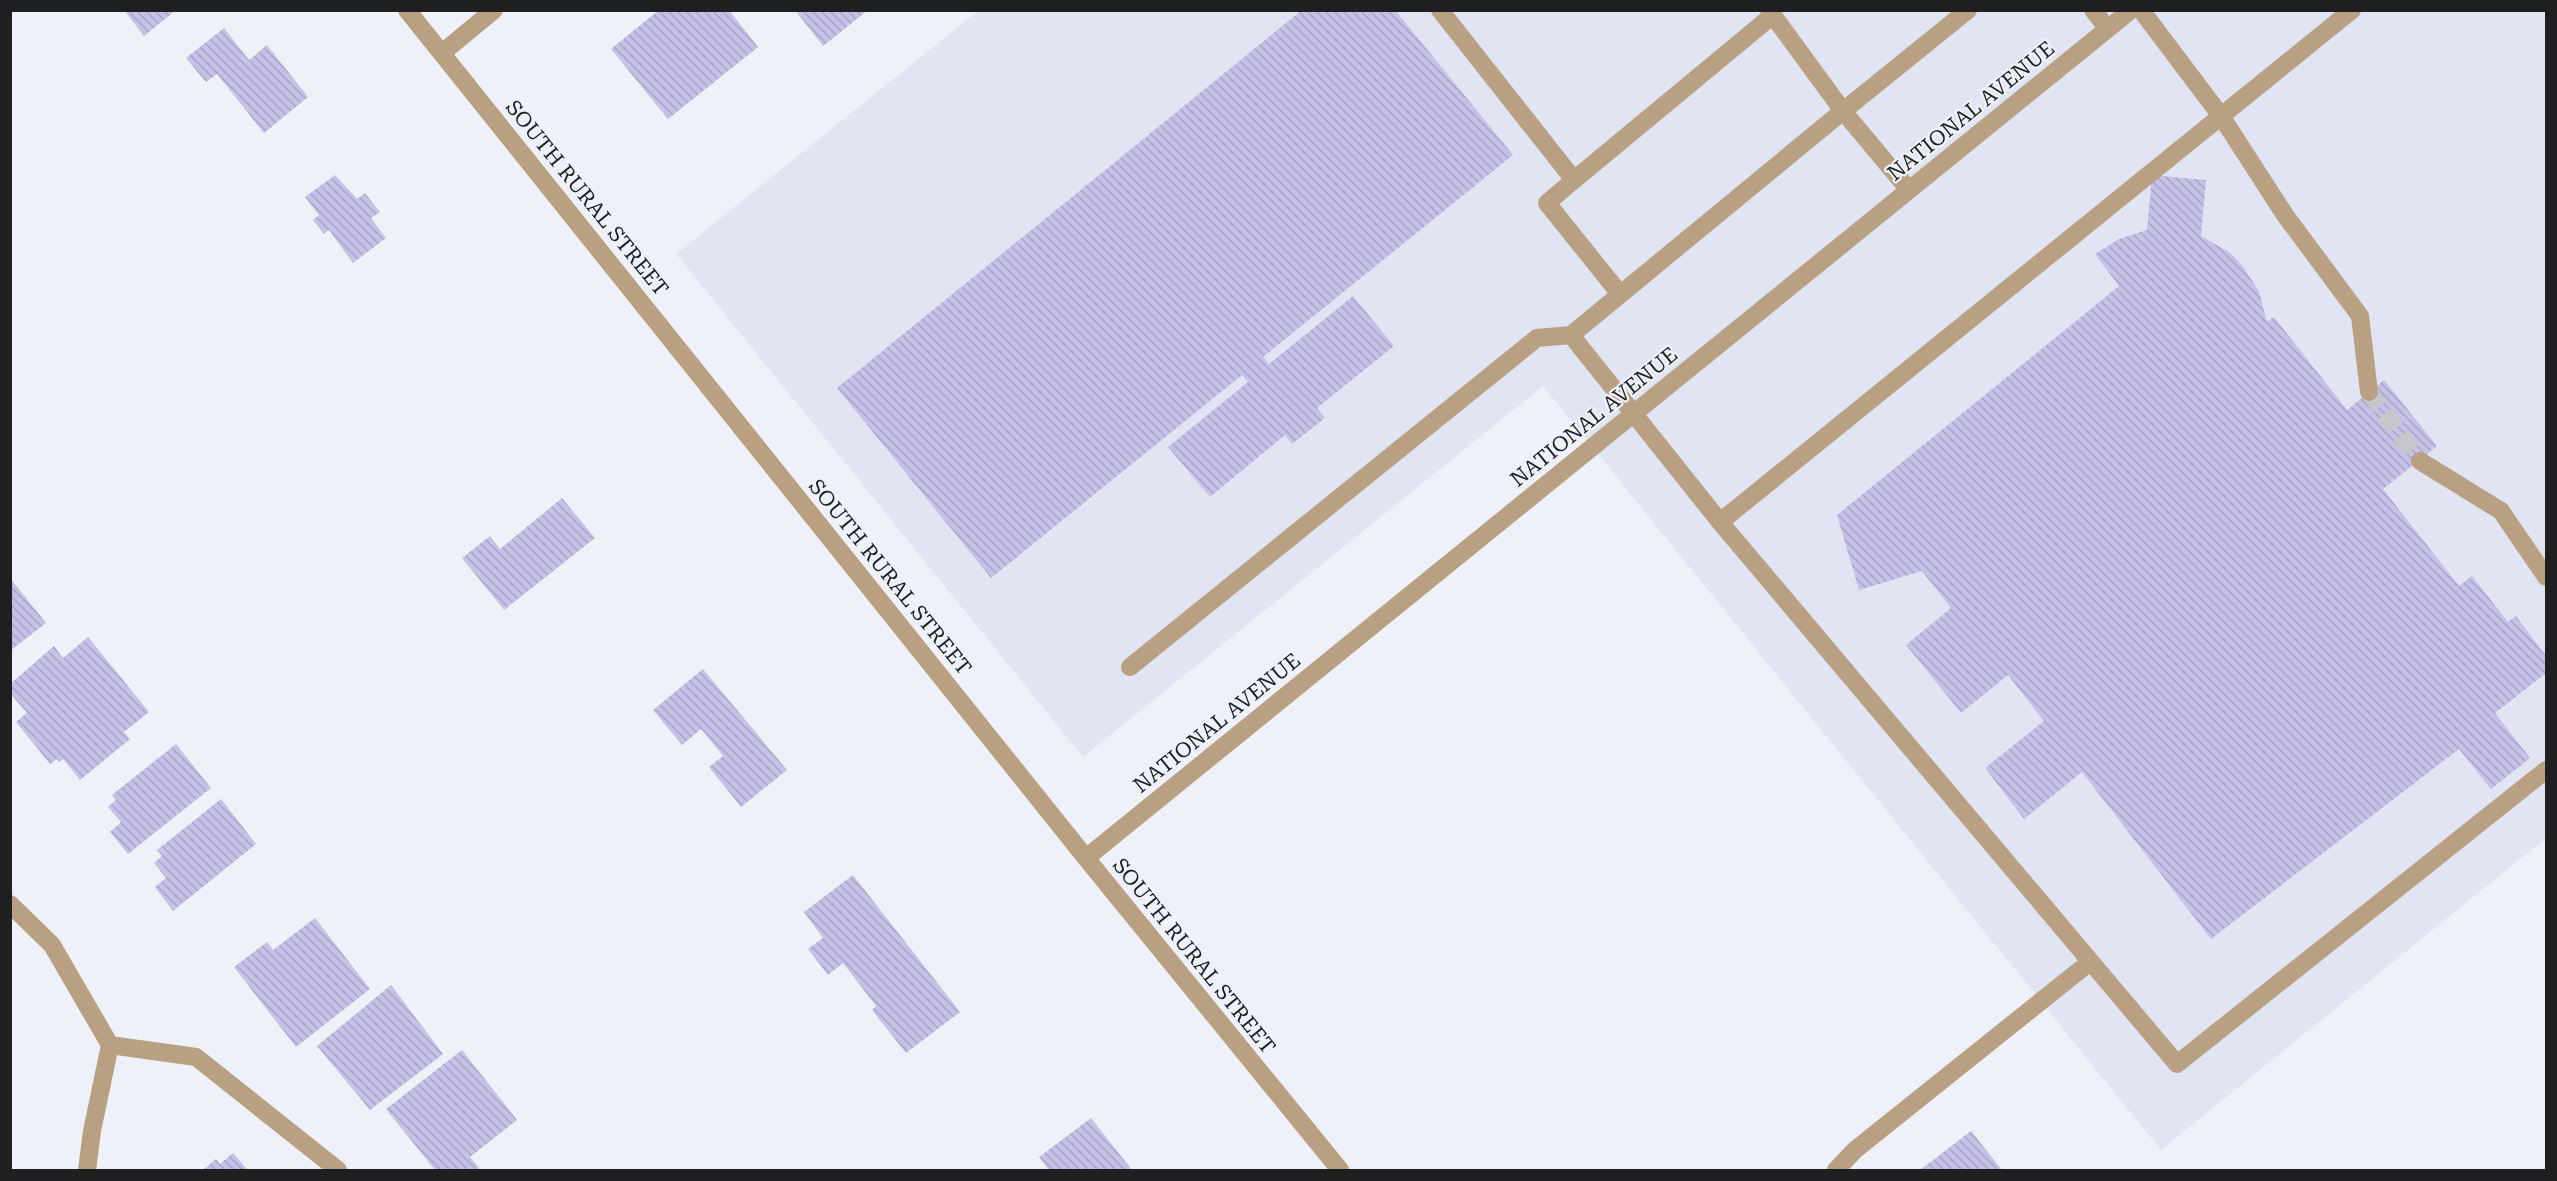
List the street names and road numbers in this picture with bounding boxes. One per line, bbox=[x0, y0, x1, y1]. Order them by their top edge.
street label: NATIONAL AVENUE bbox=[1883, 36, 2059, 186]
street label: SOUTH RURAL STREET bbox=[501, 96, 673, 300]
street label: NATIONAL AVENUE bbox=[1506, 342, 1682, 492]
street label: SOUTH RURAL STREET bbox=[804, 475, 976, 679]
street label: NATIONAL AVENUE bbox=[1129, 648, 1305, 798]
street label: SOUTH RURAL STREET bbox=[1108, 854, 1280, 1058]

